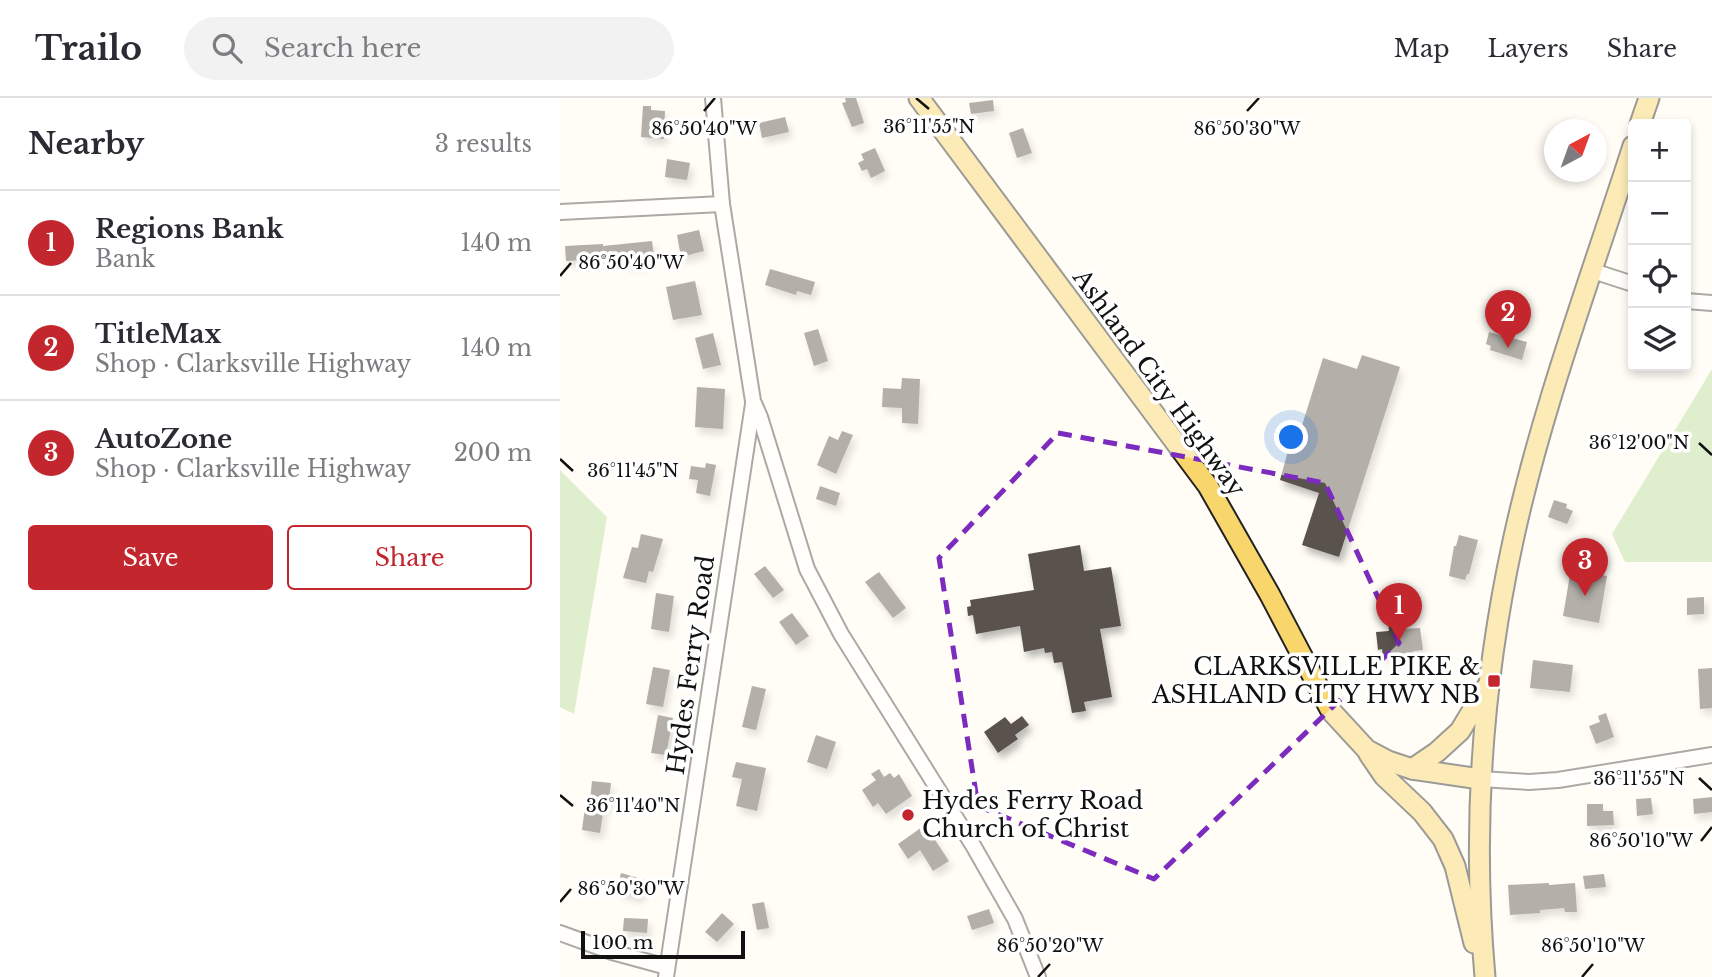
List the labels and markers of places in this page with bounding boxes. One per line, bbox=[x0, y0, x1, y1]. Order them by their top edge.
pin: 2 bbox=[1485, 290, 1531, 348]
pin: 3 bbox=[1562, 538, 1608, 596]
pin: 1 bbox=[1376, 583, 1422, 641]
place label: CLARKSVILLE PIKE & ASHLAND CITY HWY NB bbox=[1151, 652, 1480, 709]
marker: CLARKSVILLE PIKE & ASHLAND CITY HWY NB bbox=[1486, 673, 1502, 689]
place label: Hydes Ferry Road Church of Christ bbox=[922, 786, 1143, 843]
marker: Hydes Ferry Road Church of Christ bbox=[900, 807, 916, 823]

